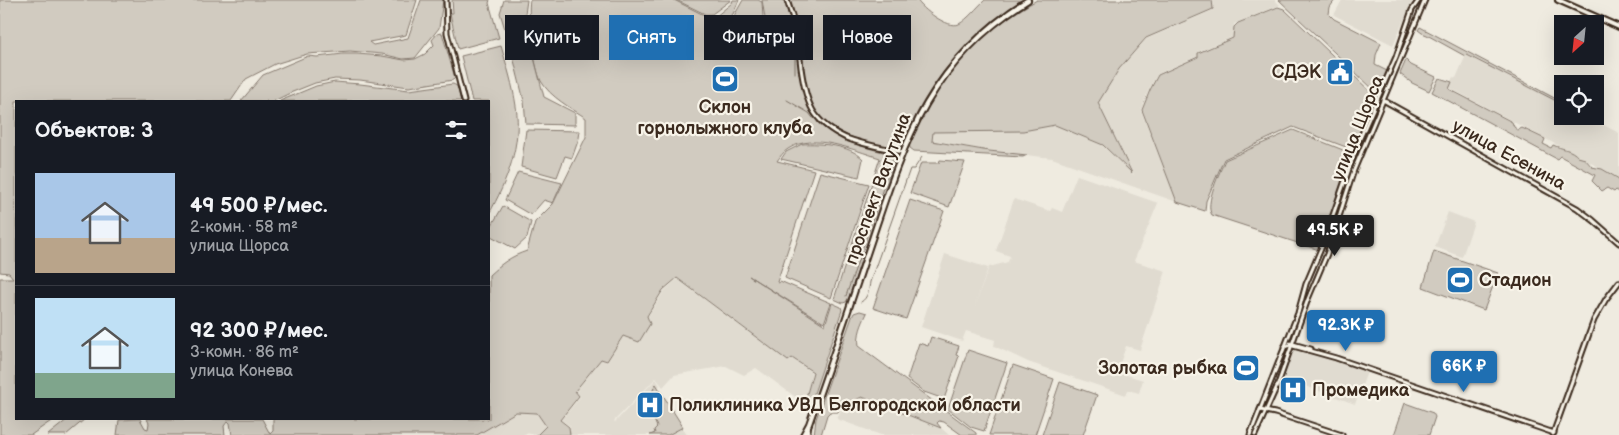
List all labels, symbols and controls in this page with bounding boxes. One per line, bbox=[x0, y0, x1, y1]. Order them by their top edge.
chip: Купить bbox=[505, 15, 599, 60]
chip: Снять bbox=[609, 15, 694, 60]
chip: Фильтры bbox=[704, 15, 813, 60]
chip: Новое bbox=[823, 15, 911, 60]
north arrow bbox=[1554, 15, 1604, 65]
map controls bbox=[1554, 15, 1604, 125]
public building icon: СДЭК bbox=[1325, 57, 1355, 87]
place label: СДЭК bbox=[1272, 62, 1322, 83]
sports icon: Склон горнолыжного клуба bbox=[710, 64, 740, 94]
street label: улица Щорса bbox=[1327, 72, 1389, 184]
button: locate bbox=[1554, 75, 1604, 125]
place label: Склон горнолыжного клуба bbox=[638, 97, 813, 139]
street label: проспект Ватутина bbox=[841, 110, 915, 268]
street label: улица Есенина bbox=[1449, 115, 1570, 195]
icon: filters bbox=[442, 116, 470, 144]
text: Объектов: 3 bbox=[35, 118, 153, 143]
icon: home bbox=[75, 193, 135, 253]
text: 49 500 ₽/мес. bbox=[190, 193, 328, 218]
pin: 49.5K ₽ bbox=[1289, 214, 1381, 257]
text: 2-комн. · 58 m² bbox=[190, 218, 298, 237]
text: 49.5K ₽ bbox=[1307, 221, 1363, 240]
text: улица Щорса bbox=[190, 237, 289, 256]
sports icon: Cтадион bbox=[1445, 265, 1475, 295]
place label: Cтадион bbox=[1479, 270, 1552, 291]
pin: 92.3K ₽ bbox=[1300, 310, 1392, 352]
text: 92.3K ₽ bbox=[1318, 316, 1374, 335]
icon: home bbox=[75, 318, 135, 378]
text: 92 300 ₽/мес. bbox=[190, 318, 328, 343]
text: 3-комн. · 86 m² bbox=[190, 343, 299, 362]
pin: 66K ₽ bbox=[1429, 350, 1499, 393]
sports icon: Золотая рыбка bbox=[1231, 353, 1261, 383]
text: 66K ₽ bbox=[1442, 357, 1486, 376]
place label: Золотая рыбка bbox=[1098, 358, 1228, 379]
text: улица Конева bbox=[190, 362, 293, 381]
hospital icon: Промедика bbox=[1278, 375, 1308, 405]
place label: Промедика bbox=[1312, 380, 1410, 401]
hospital icon: Поликлиника УВД Белгородской области bbox=[635, 390, 665, 420]
place label: Поликлиника УВД Белгородской области bbox=[669, 395, 1021, 416]

